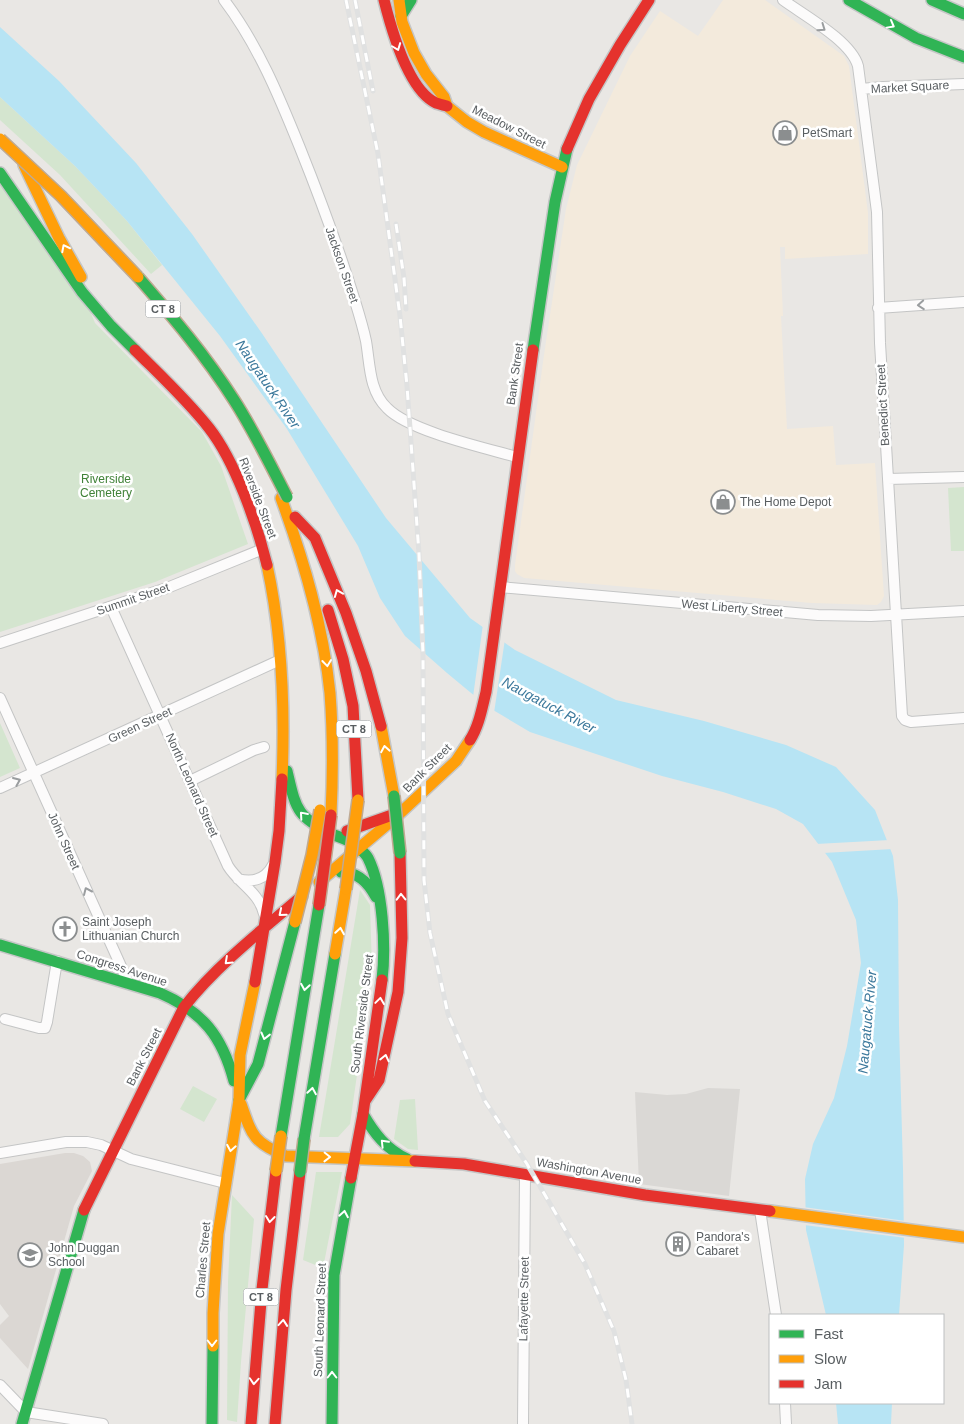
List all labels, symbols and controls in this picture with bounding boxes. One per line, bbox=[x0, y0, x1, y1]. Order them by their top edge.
one-way arrow bbox=[886, 18, 895, 28]
one-way arrow bbox=[817, 22, 826, 31]
one-way arrow bbox=[391, 42, 401, 51]
street label: Market Square bbox=[870, 78, 950, 96]
street label: Meadow Street bbox=[470, 102, 549, 152]
shop icon: PetSmart bbox=[772, 120, 798, 146]
place label: PetSmart bbox=[802, 126, 853, 140]
street label: Jackson Street bbox=[322, 225, 362, 305]
one-way arrow bbox=[61, 244, 71, 253]
one-way arrow bbox=[917, 299, 925, 310]
road number: CT 8 bbox=[146, 300, 180, 318]
water label: Naugatuck River bbox=[232, 337, 304, 432]
street label: Bank Street bbox=[504, 341, 526, 406]
street label: Benedict Street bbox=[874, 363, 892, 446]
street label: Riverside Street bbox=[236, 456, 280, 541]
park label: Riverside Cemetery bbox=[80, 472, 132, 500]
shop icon: The Home Depot bbox=[710, 489, 736, 515]
place label: The Home Depot bbox=[740, 495, 832, 509]
street label: Summit Street bbox=[95, 580, 172, 618]
one-way arrow bbox=[334, 589, 344, 598]
street label: West Liberty Street bbox=[681, 597, 784, 619]
one-way arrow bbox=[321, 659, 332, 667]
water label: Naugatuck River bbox=[500, 674, 600, 737]
street label: Green Street bbox=[106, 704, 175, 746]
road number: CT 8 bbox=[336, 721, 372, 738]
street label: North Leonard Street bbox=[163, 731, 221, 840]
street label: Bank Street bbox=[400, 740, 455, 795]
one-way arrow bbox=[380, 744, 390, 753]
one-way arrow bbox=[12, 777, 21, 787]
street label: John Street bbox=[45, 810, 83, 872]
one-way arrow bbox=[300, 811, 309, 820]
one-way arrow bbox=[83, 887, 93, 896]
one-way arrow bbox=[396, 892, 406, 900]
one-way arrow bbox=[279, 907, 288, 916]
place label: Saint Joseph Lithuanian Church bbox=[82, 915, 179, 943]
church icon: Saint Joseph Lithuanian Church bbox=[52, 916, 78, 942]
one-way arrow bbox=[334, 927, 344, 936]
street label: Congress Avenue bbox=[75, 947, 169, 989]
street label: South Riverside Street bbox=[348, 953, 376, 1074]
one-way arrow bbox=[225, 955, 234, 964]
water label: Naugatuck River bbox=[855, 968, 880, 1074]
one-way arrow bbox=[301, 983, 311, 992]
one-way arrow bbox=[374, 997, 384, 1005]
street label: Bank Street bbox=[124, 1025, 165, 1088]
one-way arrow bbox=[260, 1032, 271, 1041]
one-way arrow bbox=[379, 1053, 390, 1062]
one-way arrow bbox=[307, 1087, 317, 1096]
one-way arrow bbox=[381, 1140, 390, 1149]
one-way arrow bbox=[226, 1144, 236, 1153]
one-way arrow bbox=[324, 1152, 331, 1162]
street label: Washington Avenue bbox=[536, 1155, 643, 1187]
one-way arrow bbox=[338, 1209, 349, 1218]
one-way arrow bbox=[265, 1215, 276, 1223]
street label: Charles Street bbox=[193, 1221, 213, 1299]
place label: Pandora's Cabaret bbox=[696, 1230, 750, 1258]
building icon: Pandora's Cabaret bbox=[665, 1231, 691, 1257]
place label: John Duggan School bbox=[48, 1241, 119, 1269]
school or university icon: John Duggan School bbox=[17, 1242, 43, 1268]
street label: Lafayette Street bbox=[516, 1256, 532, 1341]
street label: South Leonard Street bbox=[311, 1262, 329, 1377]
road number: CT 8 bbox=[244, 1288, 278, 1305]
legend bbox=[769, 1314, 944, 1404]
one-way arrow bbox=[277, 1319, 288, 1327]
text: Fast bbox=[814, 1325, 844, 1342]
one-way arrow bbox=[207, 1340, 217, 1347]
text: Slow bbox=[814, 1350, 847, 1367]
one-way arrow bbox=[327, 1371, 337, 1379]
text: Jam bbox=[814, 1375, 842, 1392]
one-way arrow bbox=[248, 1377, 259, 1385]

